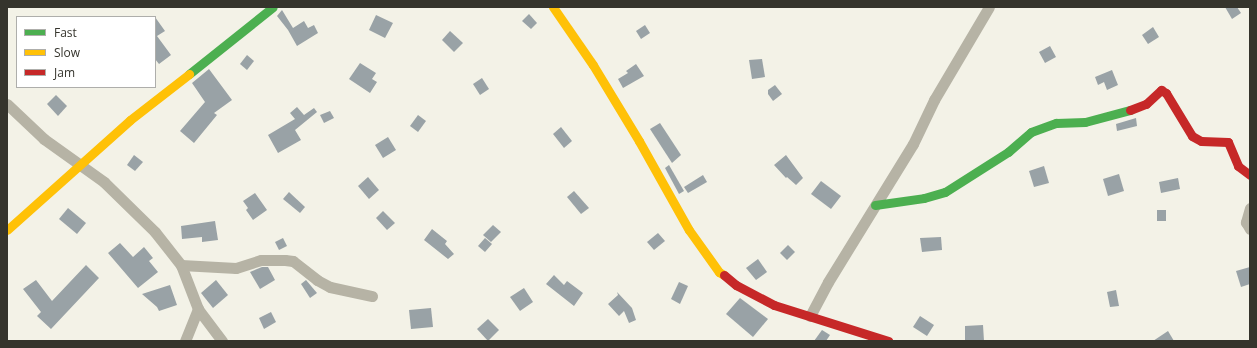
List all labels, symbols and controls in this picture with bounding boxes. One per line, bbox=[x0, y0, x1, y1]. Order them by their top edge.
legend bbox=[16, 16, 156, 88]
text: Fast bbox=[54, 24, 77, 41]
text: Slow bbox=[54, 44, 80, 61]
text: Jam bbox=[54, 64, 75, 81]

